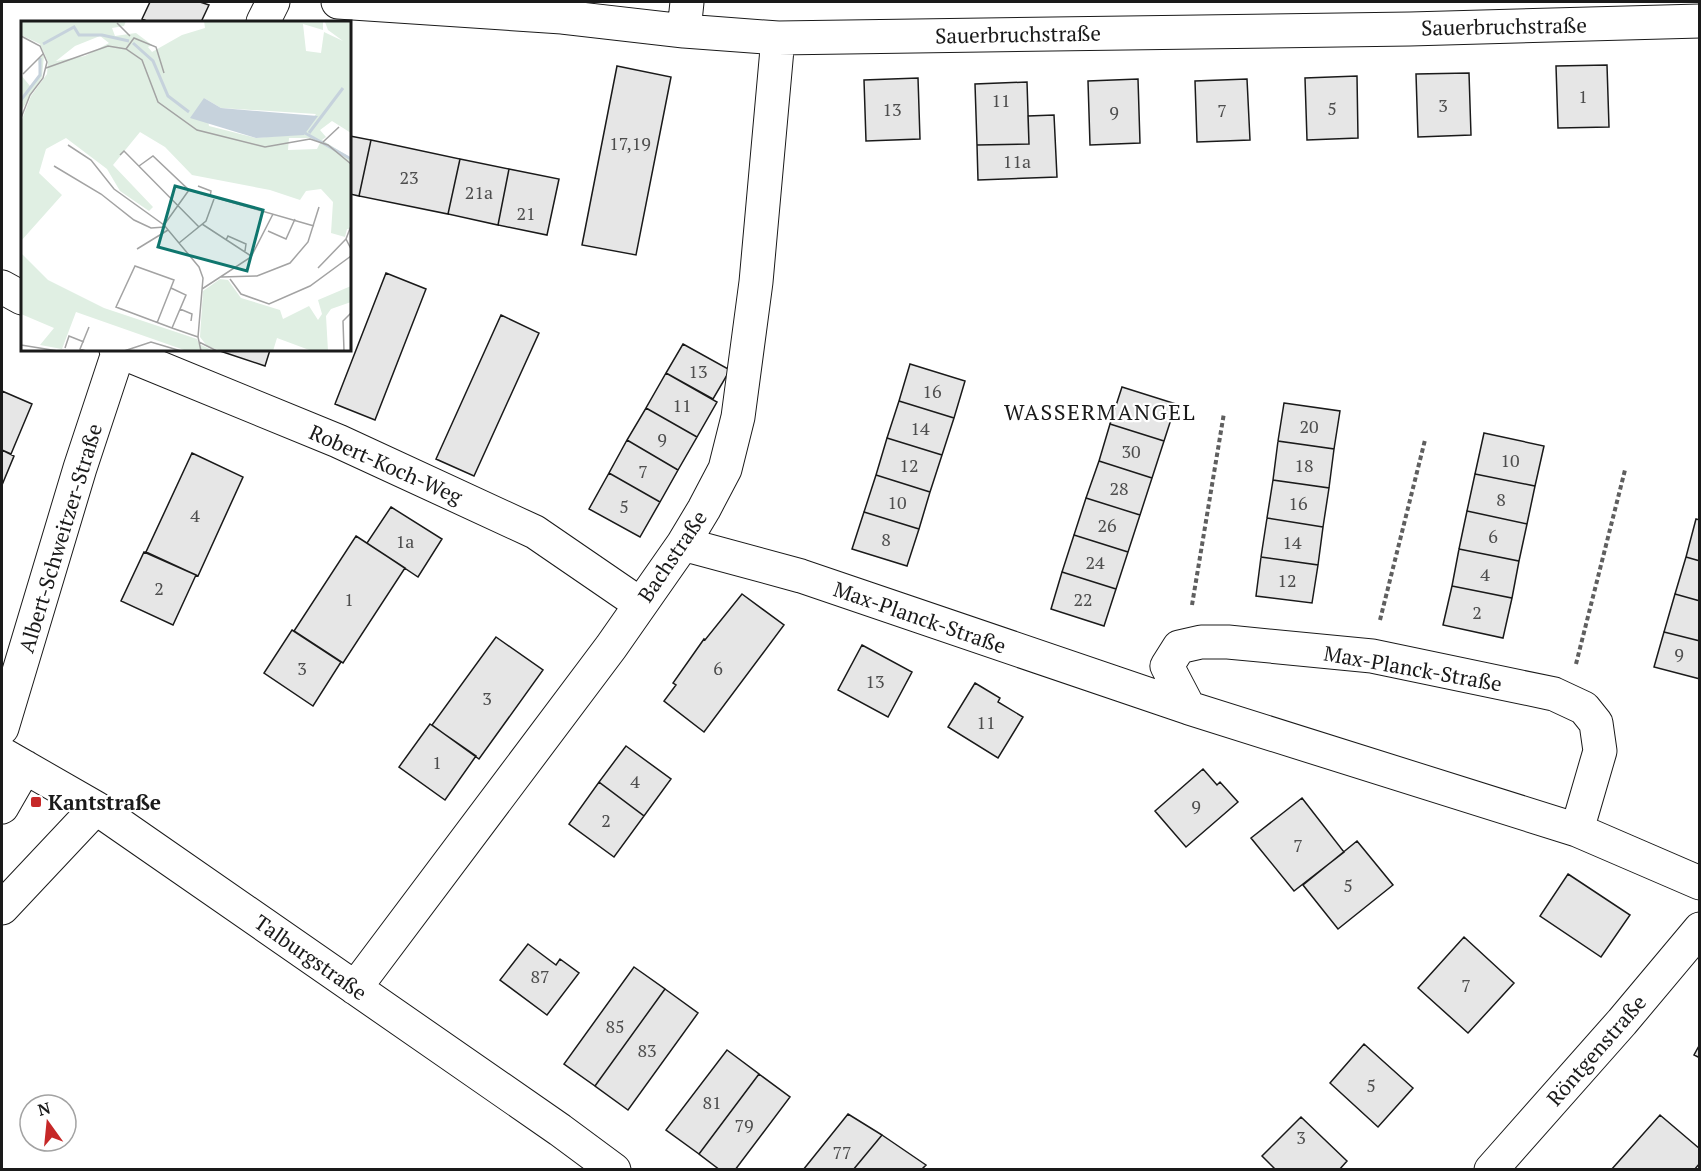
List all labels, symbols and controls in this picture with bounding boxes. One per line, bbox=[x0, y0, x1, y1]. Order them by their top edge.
street label: Sauerbruchstraße bbox=[1421, 11, 1587, 41]
street label: Sauerbruchstraße bbox=[935, 19, 1101, 49]
inset map bbox=[21, 21, 351, 351]
house number: 1 bbox=[1578, 84, 1588, 108]
house number: 11 bbox=[991, 88, 1011, 112]
house number: 3 bbox=[1438, 93, 1448, 117]
house number: 5 bbox=[1327, 96, 1337, 120]
house number: 13 bbox=[882, 97, 902, 121]
house number: 7 bbox=[1217, 98, 1227, 122]
house number: 9 bbox=[1109, 100, 1119, 124]
house number: 17,19 bbox=[609, 131, 651, 155]
house number: 11a bbox=[1003, 149, 1031, 173]
house number: 23 bbox=[399, 165, 419, 189]
house number: 21a bbox=[465, 180, 493, 204]
house number: 21 bbox=[516, 201, 536, 225]
house number: 13 bbox=[688, 359, 708, 383]
house number: 16 bbox=[922, 379, 942, 403]
house number: 11 bbox=[672, 393, 692, 417]
district label: WASSERMANGEL bbox=[1004, 397, 1196, 426]
house number: 20 bbox=[1299, 414, 1319, 438]
house number: 14 bbox=[910, 416, 930, 440]
street label: Robert-Koch-Weg bbox=[305, 418, 468, 511]
street label: Albert-Schweitzer-Straße bbox=[12, 420, 108, 656]
house number: 9 bbox=[657, 427, 667, 451]
house number: 30 bbox=[1121, 439, 1141, 463]
house number: 10 bbox=[1500, 448, 1520, 472]
house number: 12 bbox=[899, 453, 919, 477]
house number: 18 bbox=[1294, 453, 1314, 477]
house number: 7 bbox=[638, 459, 648, 483]
house number: 28 bbox=[1109, 476, 1129, 500]
house number: 8 bbox=[1496, 487, 1506, 511]
house number: 10 bbox=[887, 490, 907, 514]
house number: 16 bbox=[1288, 491, 1308, 515]
house number: 5 bbox=[619, 494, 629, 518]
house number: 4 bbox=[190, 503, 200, 527]
street label: Bachstraße bbox=[631, 505, 713, 607]
house number: 26 bbox=[1097, 513, 1117, 537]
house number: 6 bbox=[1488, 524, 1498, 548]
house number: 8 bbox=[881, 527, 891, 551]
house number: 1a bbox=[396, 529, 414, 553]
house number: 14 bbox=[1282, 530, 1302, 554]
house number: 24 bbox=[1085, 550, 1105, 574]
house number: 4 bbox=[1480, 562, 1490, 586]
house number: 12 bbox=[1277, 568, 1297, 592]
street label: Max-Planck-Straße bbox=[830, 574, 1010, 660]
house number: 2 bbox=[154, 576, 164, 600]
house number: 1 bbox=[344, 587, 354, 611]
house number: 22 bbox=[1073, 587, 1093, 611]
house number: 2 bbox=[1472, 600, 1482, 624]
street label: Max-Planck-Straße bbox=[1322, 639, 1504, 697]
house number: 9 bbox=[1674, 642, 1684, 666]
house number: 3 bbox=[297, 656, 307, 680]
house number: 6 bbox=[713, 656, 723, 680]
house number: 13 bbox=[865, 669, 885, 693]
house number: 3 bbox=[482, 686, 492, 710]
house number: 11 bbox=[976, 710, 996, 734]
house number: 1 bbox=[432, 750, 442, 774]
house number: 4 bbox=[630, 769, 640, 793]
place label: Kantstraße bbox=[48, 788, 161, 816]
house number: 9 bbox=[1191, 794, 1201, 818]
marker: Kantstraße bbox=[29, 795, 43, 809]
house number: 2 bbox=[601, 808, 611, 832]
house number: 7 bbox=[1293, 833, 1303, 857]
house number: 5 bbox=[1343, 873, 1353, 897]
street label: Talburgstraße bbox=[249, 908, 373, 1006]
house number: 87 bbox=[530, 964, 550, 988]
house number: 7 bbox=[1461, 973, 1471, 997]
street label: Röntgenstraße bbox=[1540, 989, 1652, 1111]
house number: 85 bbox=[605, 1014, 625, 1038]
house number: 83 bbox=[637, 1038, 657, 1062]
house number: 5 bbox=[1366, 1073, 1376, 1097]
house number: 81 bbox=[702, 1090, 722, 1114]
north arrow bbox=[18, 1093, 78, 1153]
text: N bbox=[35, 1096, 53, 1121]
house number: 79 bbox=[734, 1113, 754, 1137]
house number: 3 bbox=[1296, 1125, 1306, 1149]
house number: 77 bbox=[832, 1140, 852, 1164]

